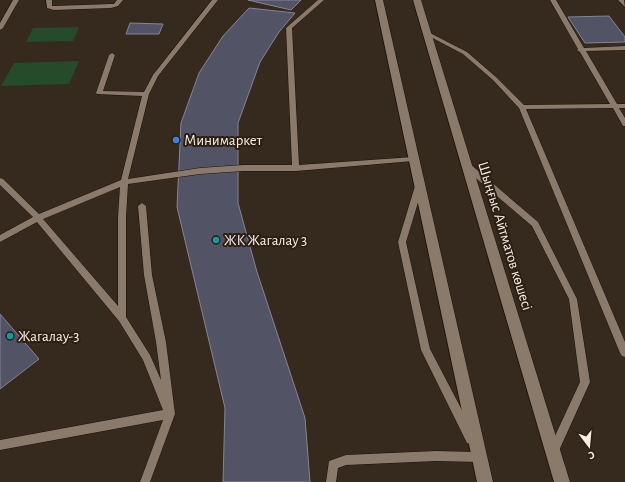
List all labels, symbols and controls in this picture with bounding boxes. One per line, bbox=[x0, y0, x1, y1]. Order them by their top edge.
place label: Минимаркет bbox=[184, 133, 263, 148]
marker: Минимаркет bbox=[171, 135, 181, 145]
street label: Шыңғыс Айтматов көшесі bbox=[475, 160, 535, 312]
place label: ЖК Жагалау 3 bbox=[224, 233, 307, 248]
marker: ЖК Жагалау 3 bbox=[211, 235, 221, 245]
place label: Жагалау-3 bbox=[18, 329, 79, 344]
marker: Жагалау-3 bbox=[5, 331, 15, 341]
north arrow bbox=[569, 426, 609, 466]
text: С bbox=[587, 449, 596, 461]

